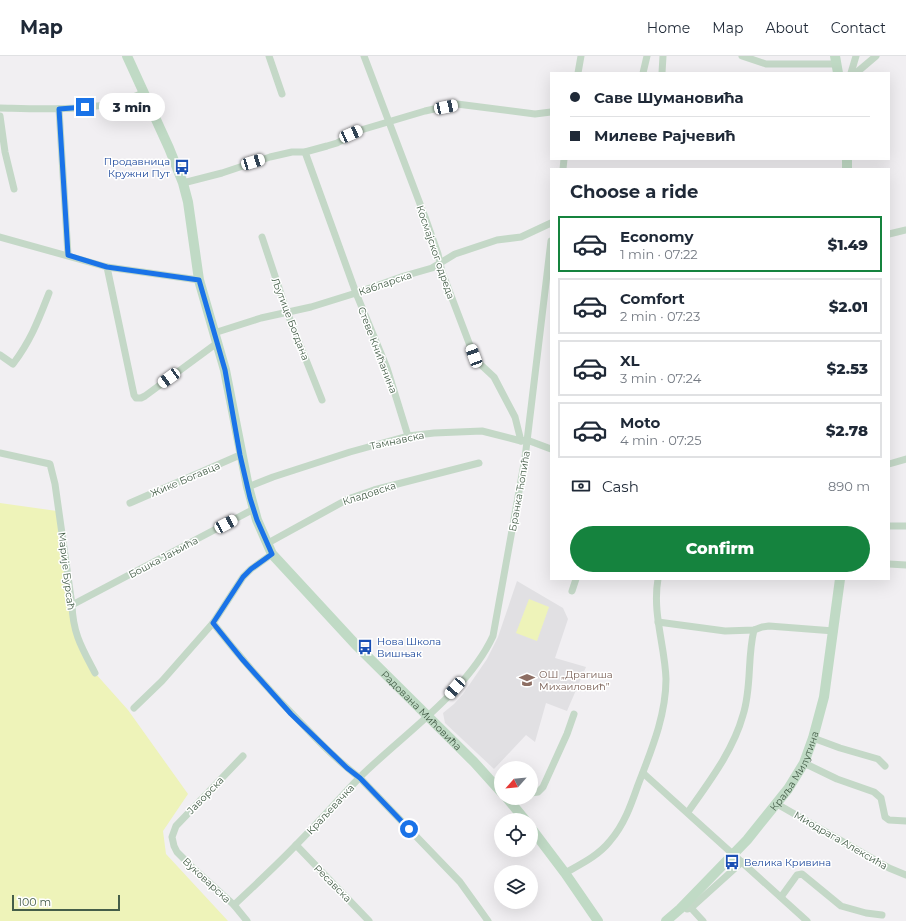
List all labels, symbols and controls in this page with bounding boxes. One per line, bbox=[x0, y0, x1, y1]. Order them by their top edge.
text: Map bbox=[20, 16, 63, 39]
text: Home bbox=[647, 19, 690, 37]
text: Map bbox=[712, 19, 743, 37]
text: About bbox=[765, 19, 809, 37]
text: Contact bbox=[831, 19, 886, 37]
text: Саве Шумановића bbox=[594, 88, 744, 107]
callout: 3 min bbox=[99, 93, 165, 121]
route end bbox=[76, 98, 94, 116]
text: 3 min bbox=[113, 99, 151, 115]
car bbox=[433, 99, 459, 115]
car bbox=[338, 124, 364, 144]
text: Милеве Рајчевић bbox=[594, 126, 736, 145]
car bbox=[240, 153, 266, 171]
place label: Продавница Кружни Пут bbox=[104, 155, 170, 180]
bus stop icon: Продавница Кружни Пут bbox=[173, 158, 191, 176]
text: Choose a ride bbox=[570, 181, 698, 203]
street label: Космајског одреда bbox=[413, 204, 458, 301]
icon: car bbox=[572, 226, 608, 262]
text: Economy bbox=[620, 227, 693, 246]
text: $1.49 bbox=[828, 235, 868, 254]
text: 1 min · 07:22 bbox=[620, 246, 698, 262]
street label: Кабларска bbox=[357, 268, 413, 299]
street label: Љутице Богдана bbox=[269, 276, 312, 362]
icon: car bbox=[572, 288, 608, 324]
text: Comfort bbox=[620, 289, 685, 308]
text: $2.01 bbox=[829, 297, 868, 316]
street label: Стеве Книћанина bbox=[355, 305, 400, 395]
text: 2 min · 07:23 bbox=[620, 308, 700, 324]
car bbox=[464, 343, 484, 369]
icon: car bbox=[572, 350, 608, 386]
text: XL bbox=[620, 351, 639, 370]
text: $2.53 bbox=[827, 359, 868, 378]
car bbox=[156, 366, 182, 390]
text: 3 min · 07:24 bbox=[620, 370, 701, 386]
icon: car bbox=[572, 412, 608, 448]
text: Moto bbox=[620, 413, 660, 432]
text: $2.78 bbox=[826, 421, 868, 440]
street label: Тамнавска bbox=[369, 428, 425, 453]
text: 4 min · 07:25 bbox=[620, 432, 702, 448]
street label: Бранка Ћопића bbox=[506, 450, 533, 532]
street label: Жике Богавца bbox=[148, 459, 222, 500]
icon: cash bbox=[570, 475, 592, 497]
text: Cash bbox=[602, 477, 639, 496]
text: 890 m bbox=[828, 478, 870, 494]
street label: Кладовска bbox=[341, 479, 397, 508]
car bbox=[213, 513, 239, 535]
button: Confirm bbox=[570, 526, 870, 572]
street label: Марије Бурсаћ bbox=[55, 531, 78, 611]
street label: Бошка Јањића bbox=[126, 534, 200, 581]
place label: Нова Школа Вишњак bbox=[377, 635, 441, 660]
bus stop icon: Нова Школа Вишњак bbox=[356, 638, 374, 656]
street label: Радована Мићовића bbox=[379, 668, 464, 753]
place label: ОШ „Драгиша Михаиловић” bbox=[539, 668, 613, 693]
school or university icon: ОШ „Драгиша Михаиловић” bbox=[518, 671, 536, 689]
car bbox=[443, 675, 467, 701]
street label: Краља Милутина bbox=[767, 730, 822, 814]
north arrow bbox=[494, 761, 538, 805]
map controls bbox=[494, 761, 538, 909]
street label: Јаворска bbox=[184, 774, 227, 817]
street label: Краљевачка bbox=[304, 781, 357, 837]
street label: Миодрага Алексића bbox=[792, 808, 890, 873]
button: locate bbox=[494, 813, 538, 857]
route start bbox=[400, 820, 418, 838]
bus stop icon: Велика Кривина bbox=[723, 853, 741, 871]
street label: Вуковарска bbox=[180, 855, 233, 906]
place label: Велика Кривина bbox=[744, 856, 831, 869]
street label: Ресавска bbox=[311, 862, 354, 905]
button: layers bbox=[494, 865, 538, 909]
scale bar bbox=[12, 893, 120, 912]
text: 100 m bbox=[18, 895, 51, 909]

